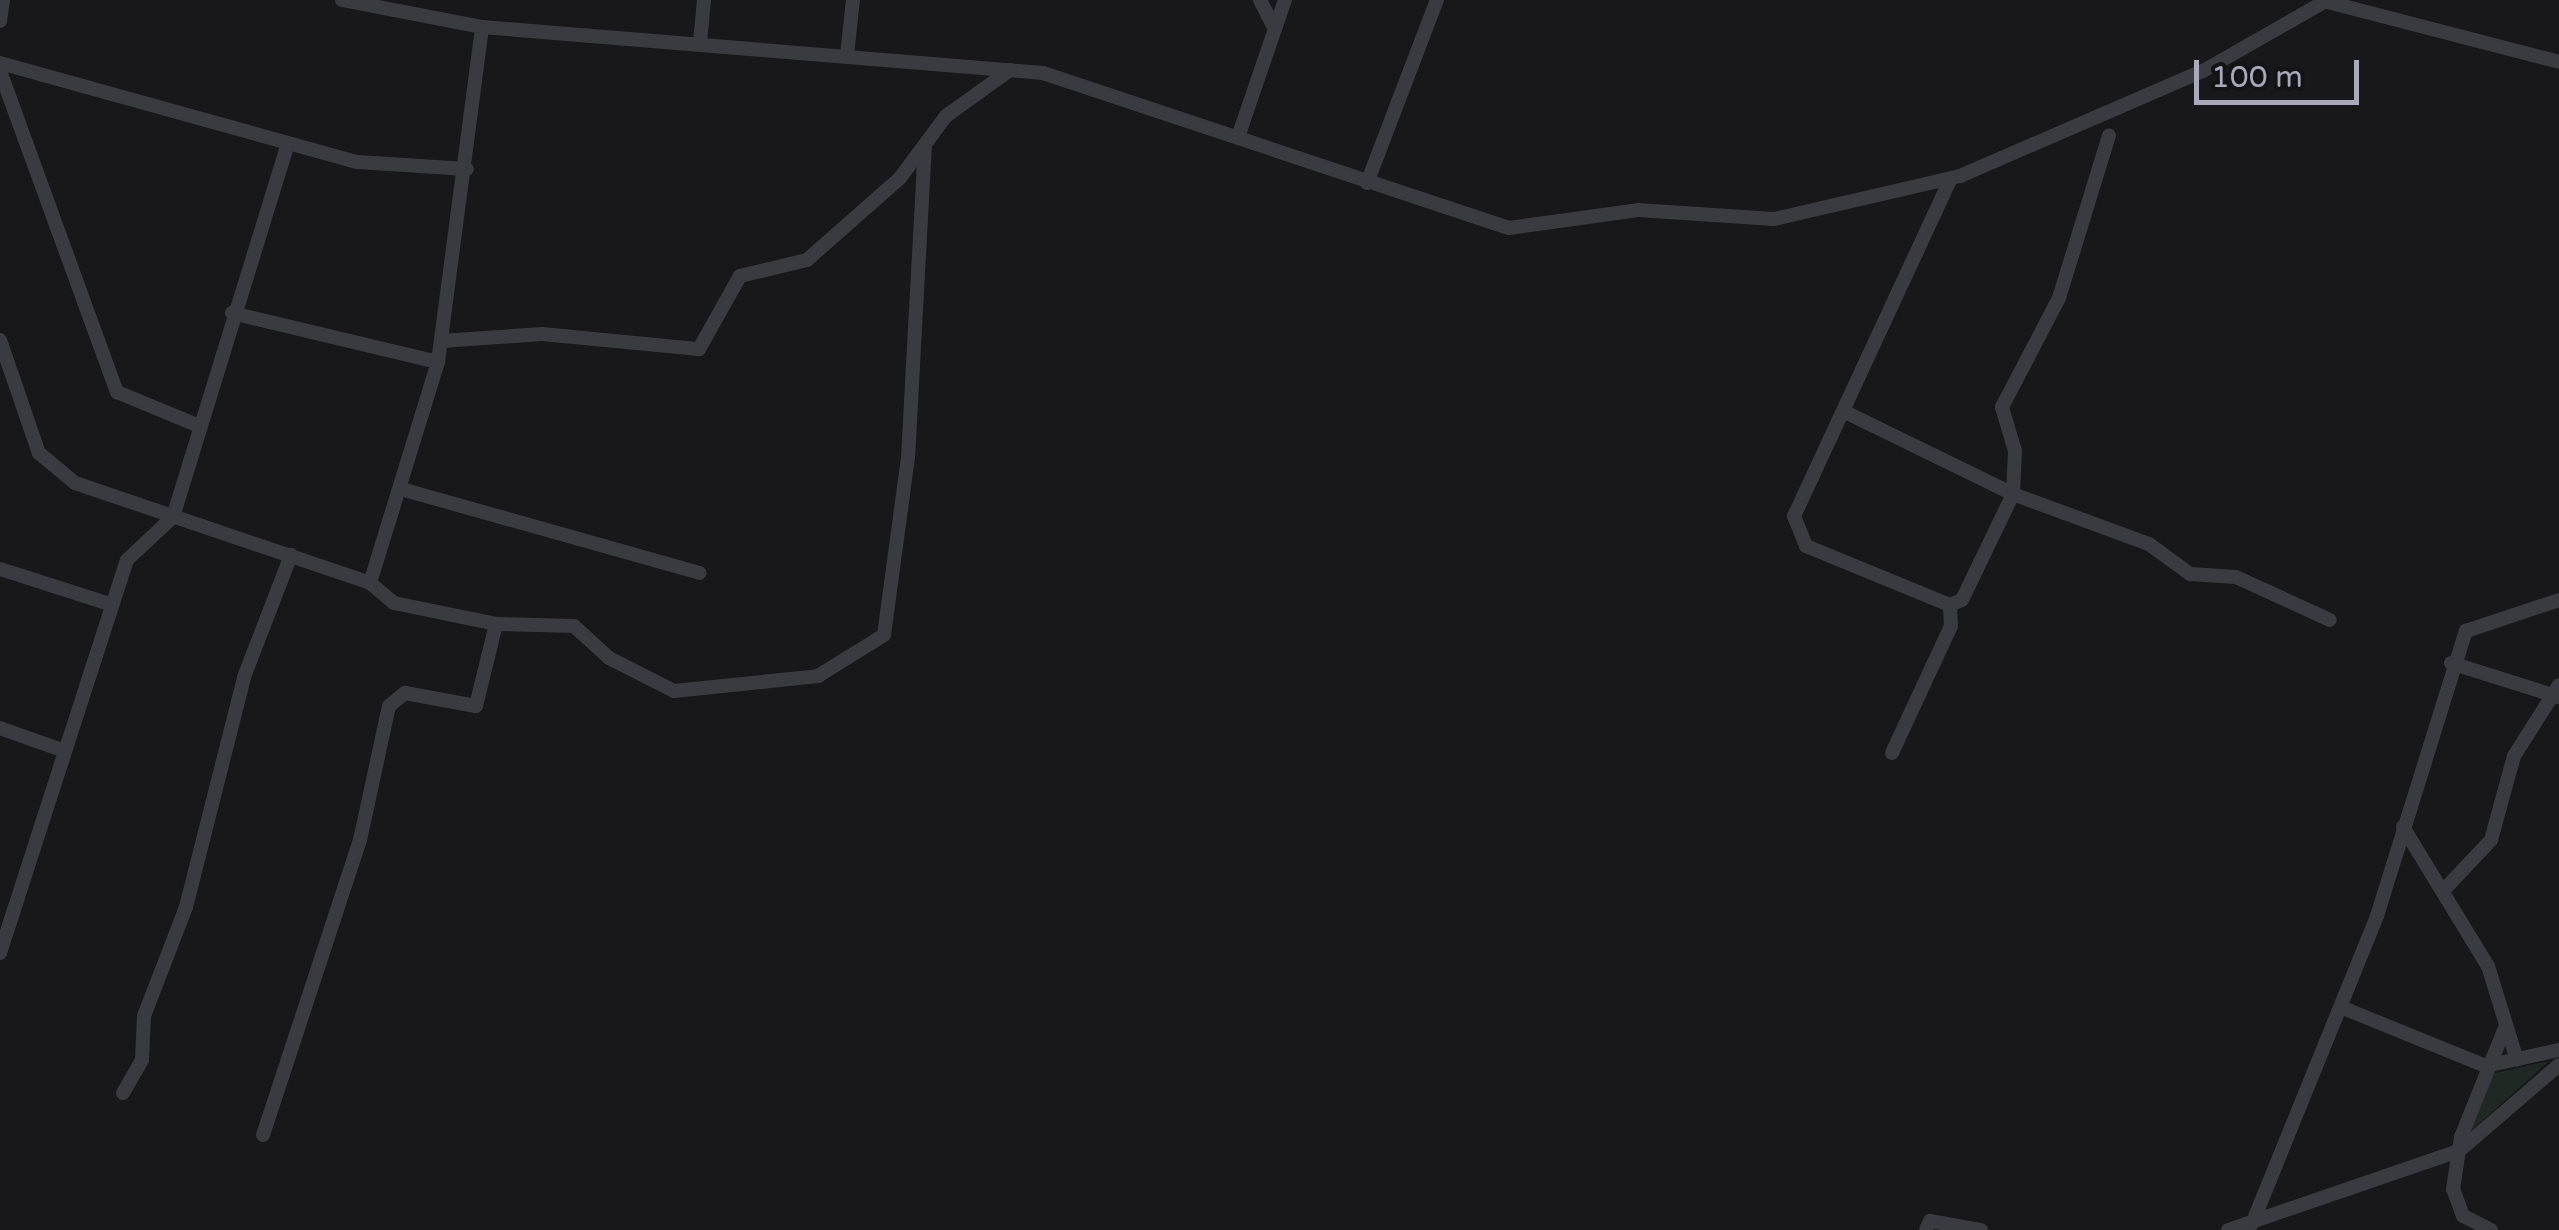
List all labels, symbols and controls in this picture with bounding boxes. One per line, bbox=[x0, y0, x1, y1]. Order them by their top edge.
scale bar bbox=[2199, 40, 2364, 102]
text: 100 m bbox=[2211, 59, 2303, 96]

